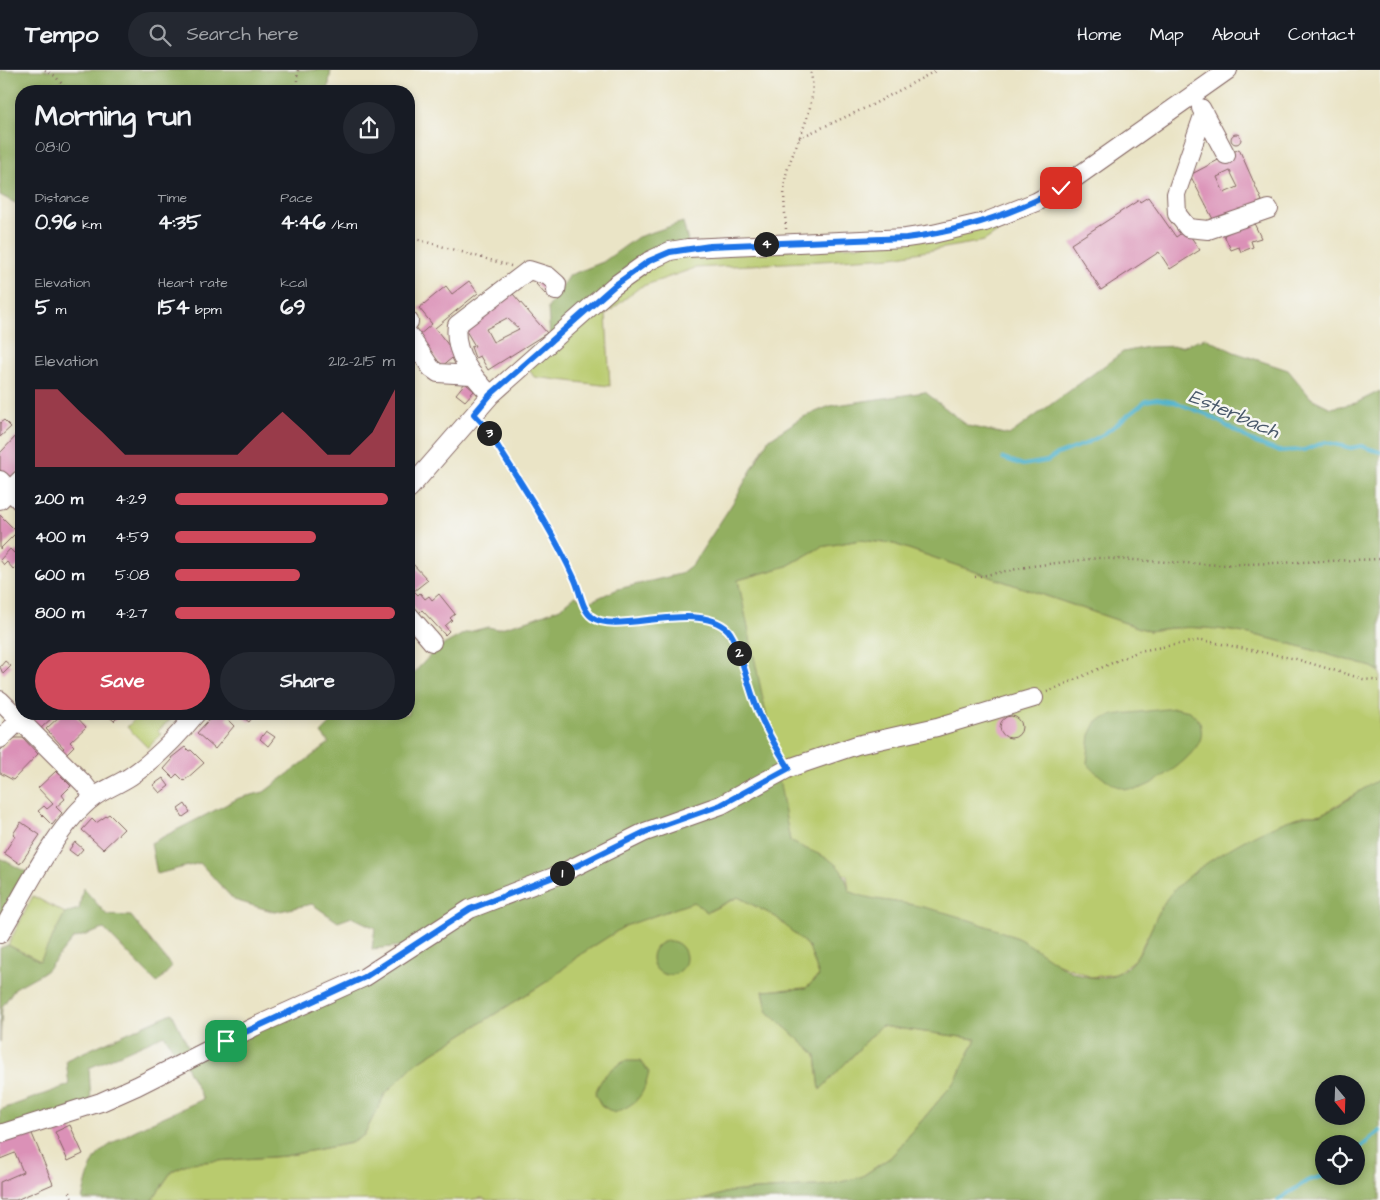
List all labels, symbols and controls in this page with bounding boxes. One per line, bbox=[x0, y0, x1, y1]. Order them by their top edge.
search box bbox=[128, 12, 478, 57]
text: Tempo bbox=[25, 18, 98, 52]
icon: search bbox=[146, 21, 174, 49]
text: Search here bbox=[186, 21, 299, 48]
text: Home bbox=[1077, 22, 1122, 47]
text: Map bbox=[1150, 22, 1184, 47]
text: About bbox=[1212, 22, 1260, 47]
text: Contact bbox=[1288, 22, 1355, 47]
text: Morning run bbox=[35, 97, 191, 136]
button: share bbox=[343, 102, 395, 154]
text: 08:10 bbox=[35, 136, 70, 158]
pin bbox=[1040, 167, 1082, 209]
icon: check bbox=[1047, 174, 1075, 202]
text: Distance bbox=[35, 188, 89, 208]
text: Time bbox=[158, 188, 187, 208]
text: Pace bbox=[280, 188, 313, 208]
text: 0.96 bbox=[35, 208, 76, 237]
text: 4:35 bbox=[158, 208, 201, 237]
text: 4:46 bbox=[280, 208, 326, 237]
text: km bbox=[76, 215, 101, 235]
text: /km bbox=[326, 215, 357, 235]
pin: 4 bbox=[754, 232, 778, 256]
text: 4 bbox=[762, 234, 771, 254]
text: Elevation bbox=[35, 273, 90, 293]
text: Heart rate bbox=[158, 273, 228, 293]
text: kcal bbox=[280, 273, 307, 293]
text: 5 bbox=[35, 293, 50, 322]
text: 154 bbox=[158, 293, 190, 322]
text: 69 bbox=[280, 293, 305, 322]
text: m bbox=[50, 300, 66, 320]
text: bpm bbox=[190, 300, 222, 320]
text: Elevation bbox=[35, 350, 98, 372]
text: 212–215 m bbox=[328, 350, 395, 372]
water label: Esterbach bbox=[1184, 382, 1285, 446]
pin: 3 bbox=[476, 420, 502, 446]
text: 3 bbox=[486, 423, 493, 443]
text: 200 m bbox=[35, 488, 83, 510]
text: 4:29 bbox=[115, 488, 147, 510]
text: 400 m bbox=[35, 526, 85, 548]
text: 4:59 bbox=[115, 526, 149, 548]
text: 600 m bbox=[35, 564, 84, 586]
text: 5:08 bbox=[115, 564, 149, 586]
text: 800 m bbox=[35, 602, 84, 624]
text: 4:27 bbox=[115, 602, 148, 624]
pin: 2 bbox=[726, 640, 752, 666]
text: 2 bbox=[735, 643, 744, 663]
button: Save bbox=[35, 652, 210, 710]
button: Share bbox=[220, 652, 395, 710]
pin: 1 bbox=[550, 860, 574, 886]
text: 1 bbox=[562, 863, 563, 883]
pin bbox=[205, 1020, 247, 1062]
icon: arrive bbox=[212, 1027, 240, 1055]
north arrow bbox=[1315, 1075, 1365, 1125]
map controls bbox=[1315, 1075, 1365, 1185]
button: locate bbox=[1315, 1135, 1365, 1185]

